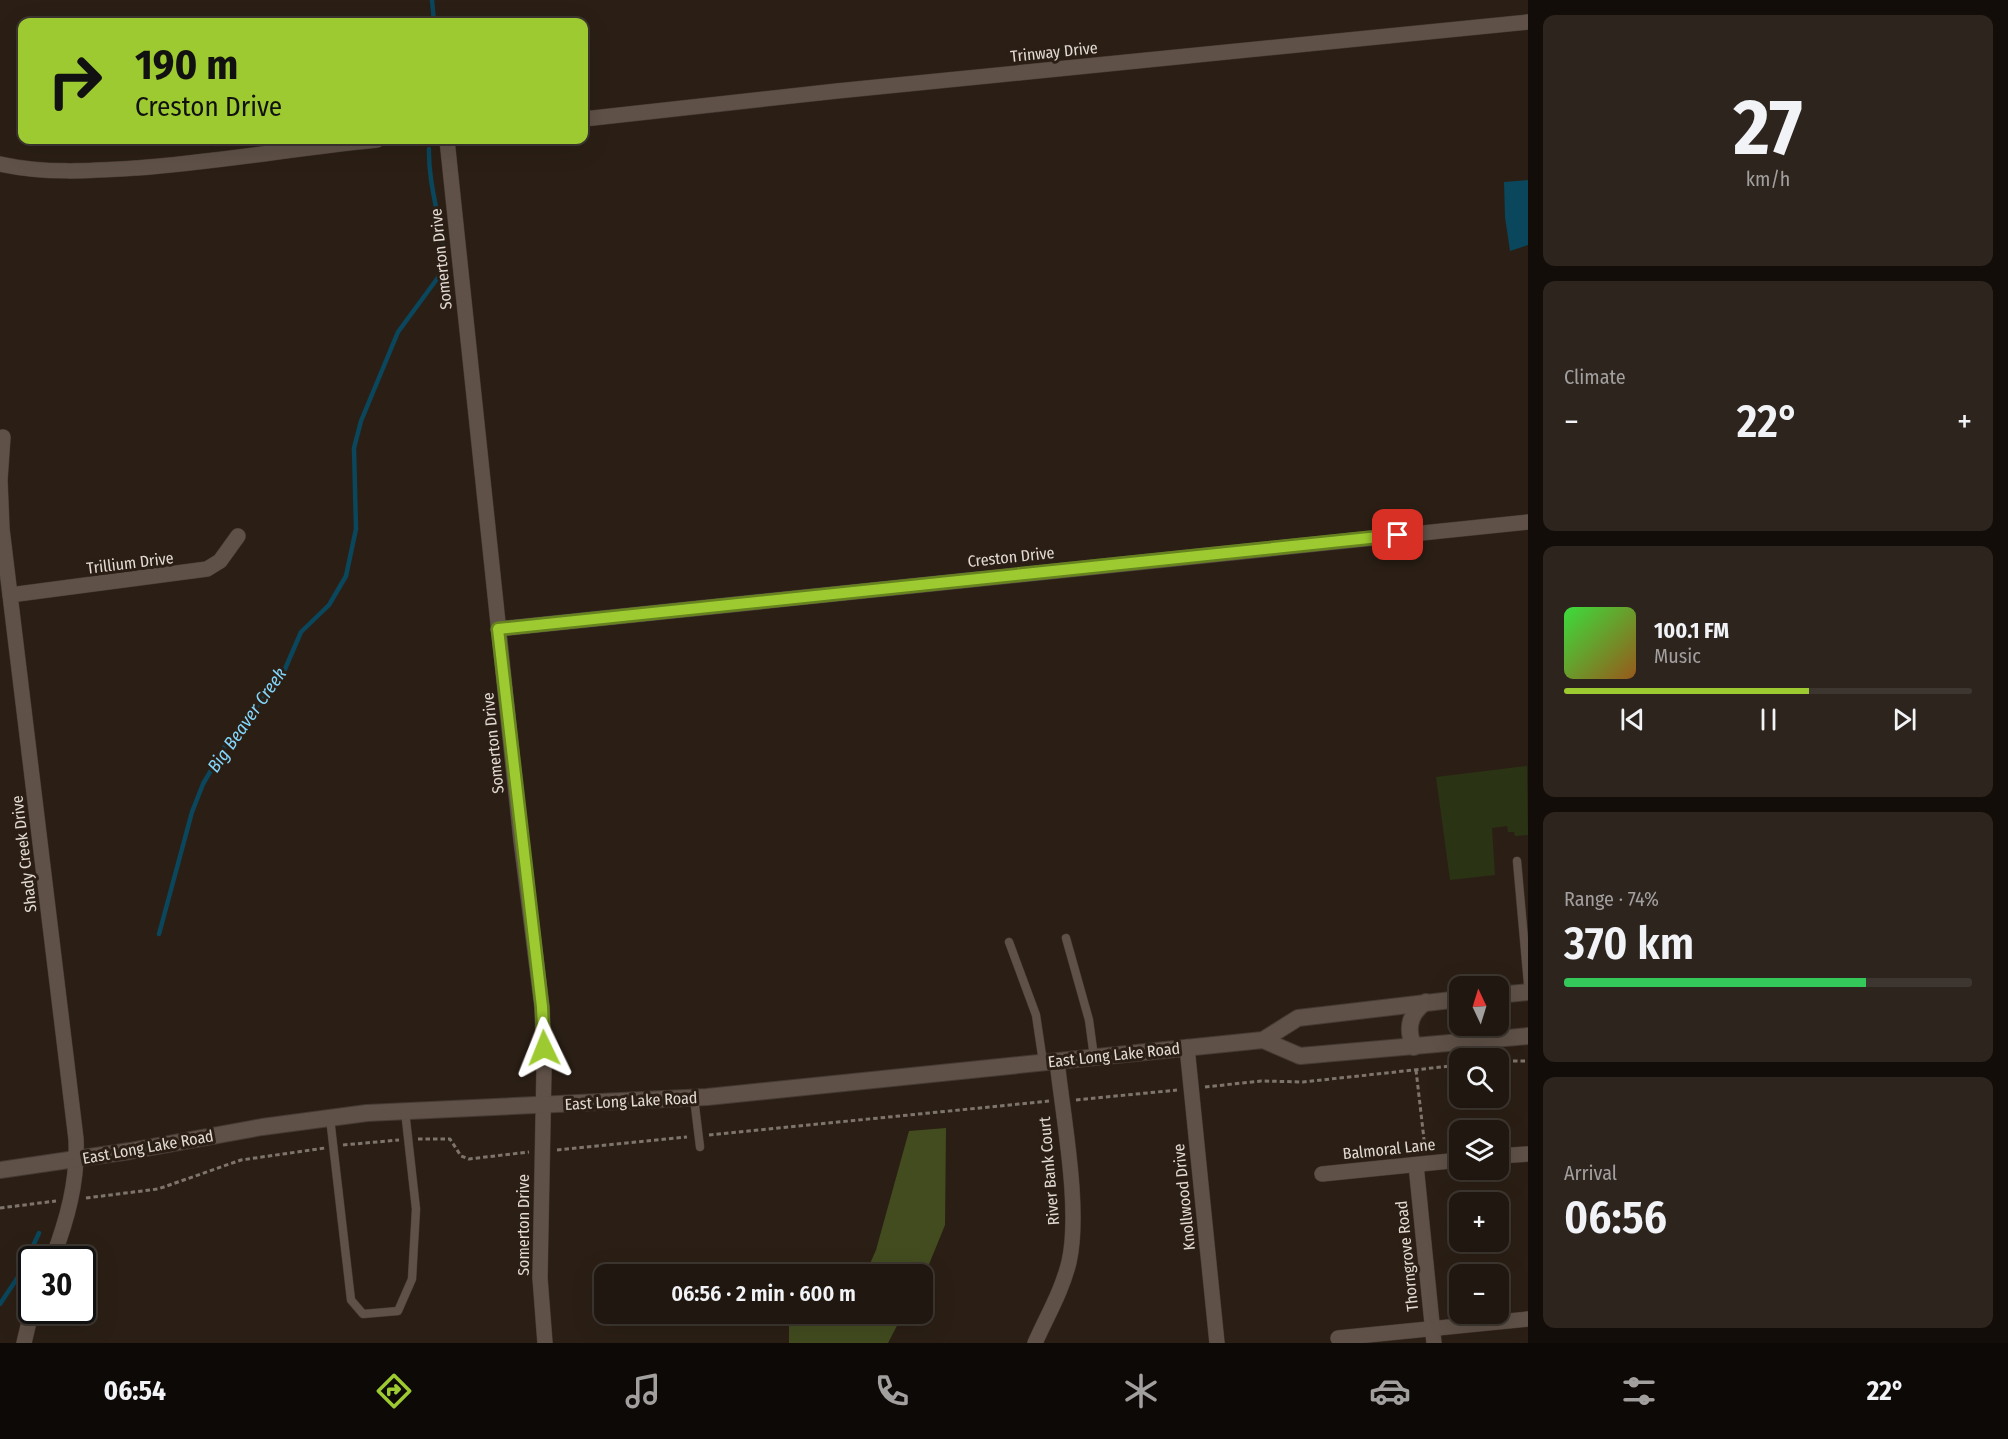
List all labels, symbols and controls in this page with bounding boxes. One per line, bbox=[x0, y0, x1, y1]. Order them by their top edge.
street label: Trinway Drive bbox=[1009, 38, 1099, 66]
text: 190 m bbox=[135, 40, 238, 90]
icon: right bbox=[36, 42, 114, 120]
text: 27 bbox=[1734, 81, 1802, 175]
text: Creston Drive bbox=[135, 91, 282, 123]
text: km/h bbox=[1746, 167, 1790, 191]
street label: Somerton Drive bbox=[426, 207, 456, 311]
text: Climate bbox=[1564, 365, 1626, 389]
text: 22° bbox=[1737, 395, 1799, 449]
text: − bbox=[1564, 402, 1579, 442]
text: + bbox=[1957, 402, 1972, 442]
pin bbox=[1372, 509, 1423, 560]
icon: arrive bbox=[1381, 518, 1414, 551]
street label: Creston Drive bbox=[967, 543, 1055, 571]
street label: Trillium Drive bbox=[85, 548, 175, 578]
text: 100.1 FM bbox=[1654, 617, 1729, 644]
text: Music bbox=[1654, 644, 1701, 668]
water label: Big Beaver Creek bbox=[203, 663, 291, 777]
street label: Somerton Drive bbox=[478, 691, 508, 795]
icon: previous bbox=[1616, 703, 1649, 736]
icon: pause bbox=[1752, 703, 1785, 736]
icon: next bbox=[1888, 703, 1921, 736]
street label: Shady Creek Drive bbox=[7, 794, 41, 914]
text: Range · 74% bbox=[1564, 887, 1659, 911]
text: 370 km bbox=[1564, 917, 1694, 971]
north arrow bbox=[1449, 976, 1509, 1036]
map controls bbox=[1449, 976, 1509, 1324]
position arrow bbox=[512, 1016, 576, 1080]
street label: East Long Lake Road bbox=[1047, 1039, 1181, 1071]
button: search bbox=[1449, 1048, 1509, 1108]
street label: East Long Lake Road bbox=[564, 1088, 698, 1114]
street label: River Bank Court bbox=[1035, 1115, 1063, 1226]
button: layers bbox=[1449, 1120, 1509, 1180]
street label: East Long Lake Road bbox=[81, 1126, 215, 1168]
street label: Balmoral Lane bbox=[1342, 1135, 1436, 1163]
street label: Knollwood Drive bbox=[1169, 1143, 1199, 1251]
text: Arrival bbox=[1564, 1161, 1617, 1185]
street label: Somerton Drive bbox=[514, 1174, 533, 1276]
text: 06:56 bbox=[1564, 1191, 1667, 1245]
button: + bbox=[1449, 1192, 1509, 1252]
street label: Thorngrove Road bbox=[1392, 1200, 1422, 1312]
speed limit sign: 30 bbox=[18, 1246, 96, 1324]
button: − bbox=[1449, 1264, 1509, 1324]
text: 06:56 · 2 min · 600 m bbox=[671, 1280, 856, 1307]
icon: directions bbox=[373, 1370, 415, 1412]
icon: music bbox=[622, 1370, 664, 1412]
icon: phone bbox=[871, 1370, 913, 1412]
icon: climate bbox=[1120, 1370, 1162, 1412]
icon: car bbox=[1369, 1370, 1411, 1412]
icon: filters bbox=[1618, 1370, 1660, 1412]
text: 06:54 bbox=[103, 1375, 166, 1407]
text: 22° bbox=[1867, 1375, 1904, 1407]

